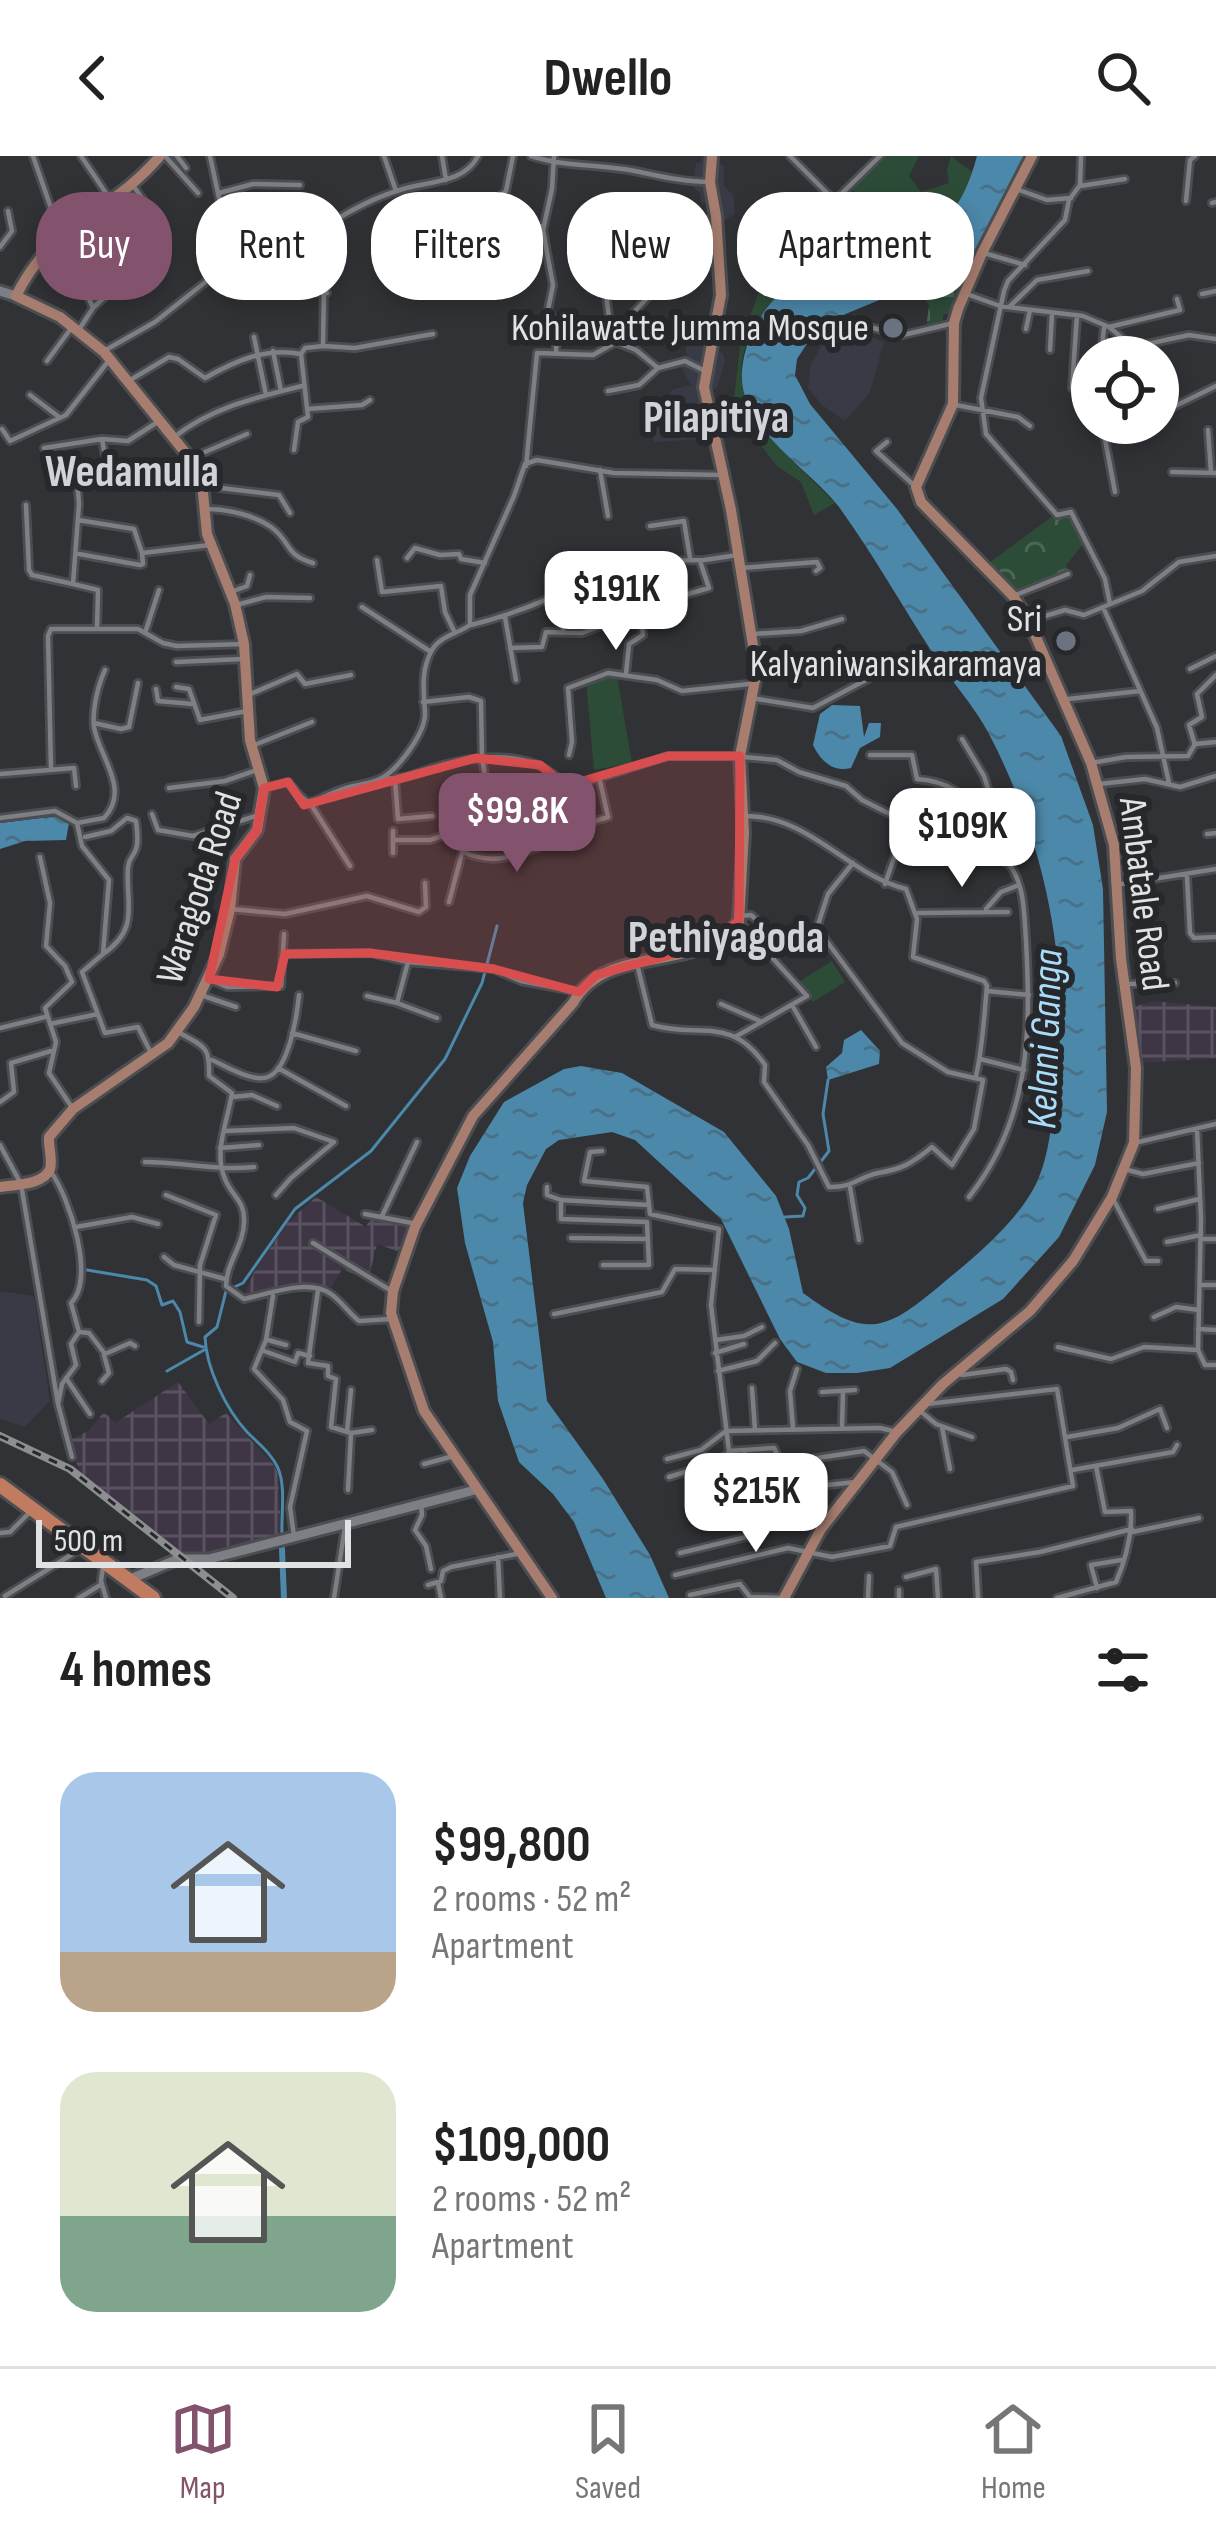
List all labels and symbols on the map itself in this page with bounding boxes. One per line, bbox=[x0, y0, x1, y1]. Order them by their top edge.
place label: Kohilawatte Jumma Mosque bbox=[511, 305, 869, 352]
marker: Kohilawatte Jumma Mosque bbox=[880, 315, 906, 341]
district label: Pilapitiya bbox=[643, 391, 789, 446]
district label: Wedamulla bbox=[45, 445, 219, 500]
pin: $191K bbox=[532, 551, 700, 653]
place label: Sri Kalyaniwansikaramaya bbox=[750, 596, 1042, 688]
marker: Sri Kalyaniwansikaramaya bbox=[1053, 628, 1079, 654]
pin: $99.8K bbox=[419, 773, 615, 875]
street label: Waragoda Road bbox=[147, 786, 253, 990]
pin: $109K bbox=[878, 788, 1046, 890]
street label: Ambatale Road bbox=[1108, 794, 1178, 993]
district label: Pethiyagoda bbox=[628, 911, 824, 966]
water label: Kelani Ganga bbox=[1017, 948, 1075, 1130]
pin: $215K bbox=[672, 1453, 840, 1555]
scale bar bbox=[36, 1514, 351, 1567]

